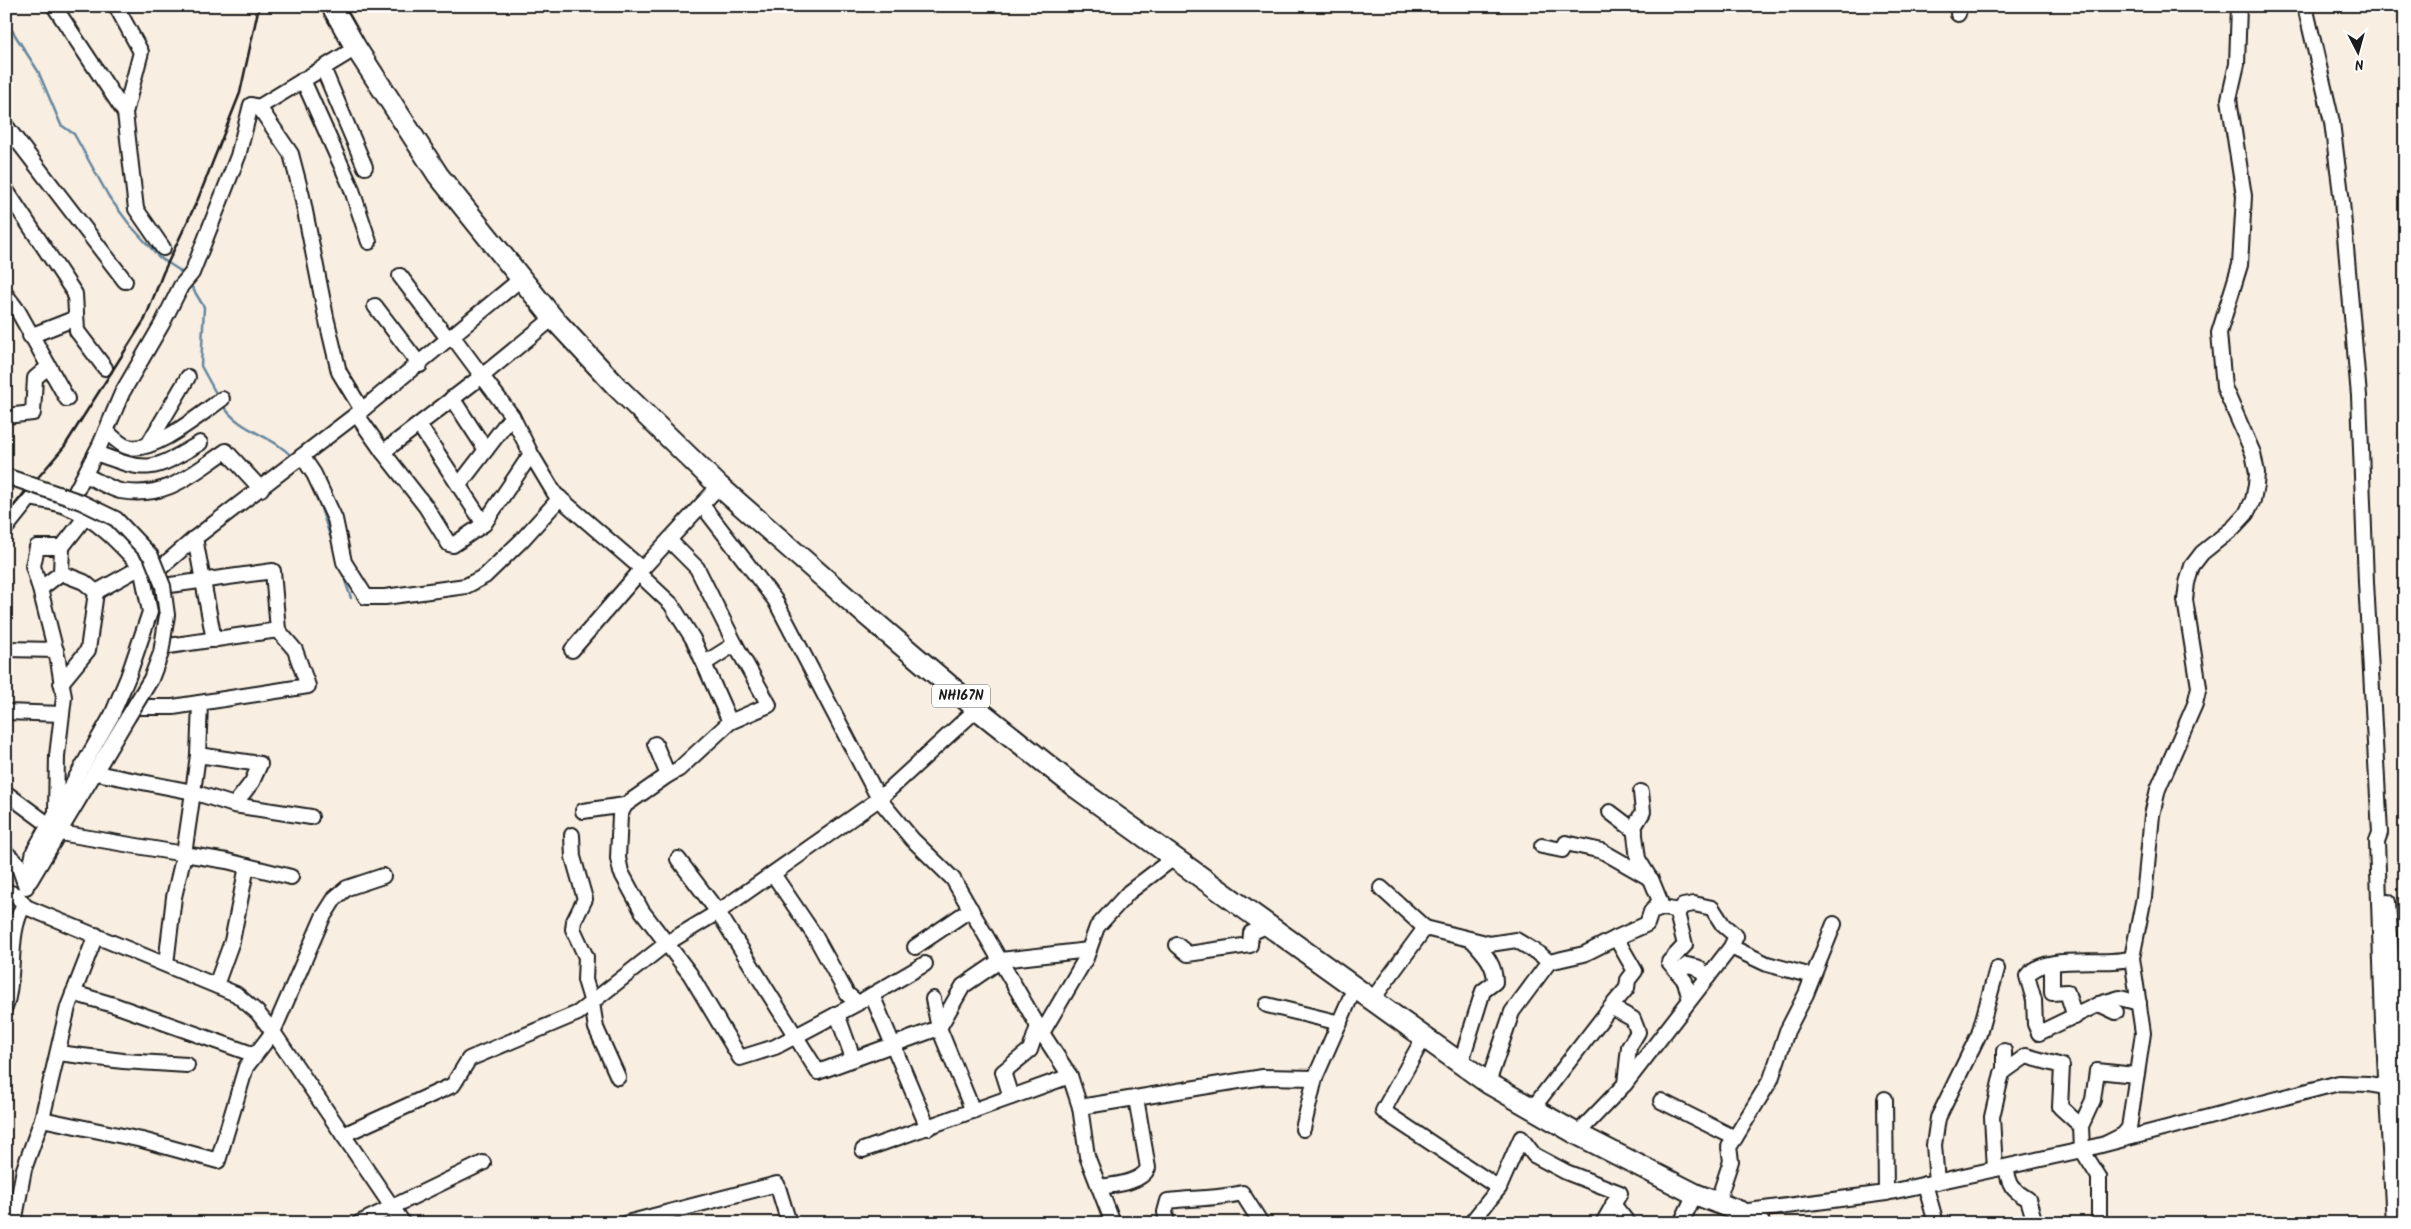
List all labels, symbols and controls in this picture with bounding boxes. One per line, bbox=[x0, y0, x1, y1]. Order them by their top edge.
north arrow bbox=[2334, 28, 2384, 78]
text: N bbox=[2354, 53, 2365, 75]
road number: NH167N bbox=[932, 684, 990, 708]

